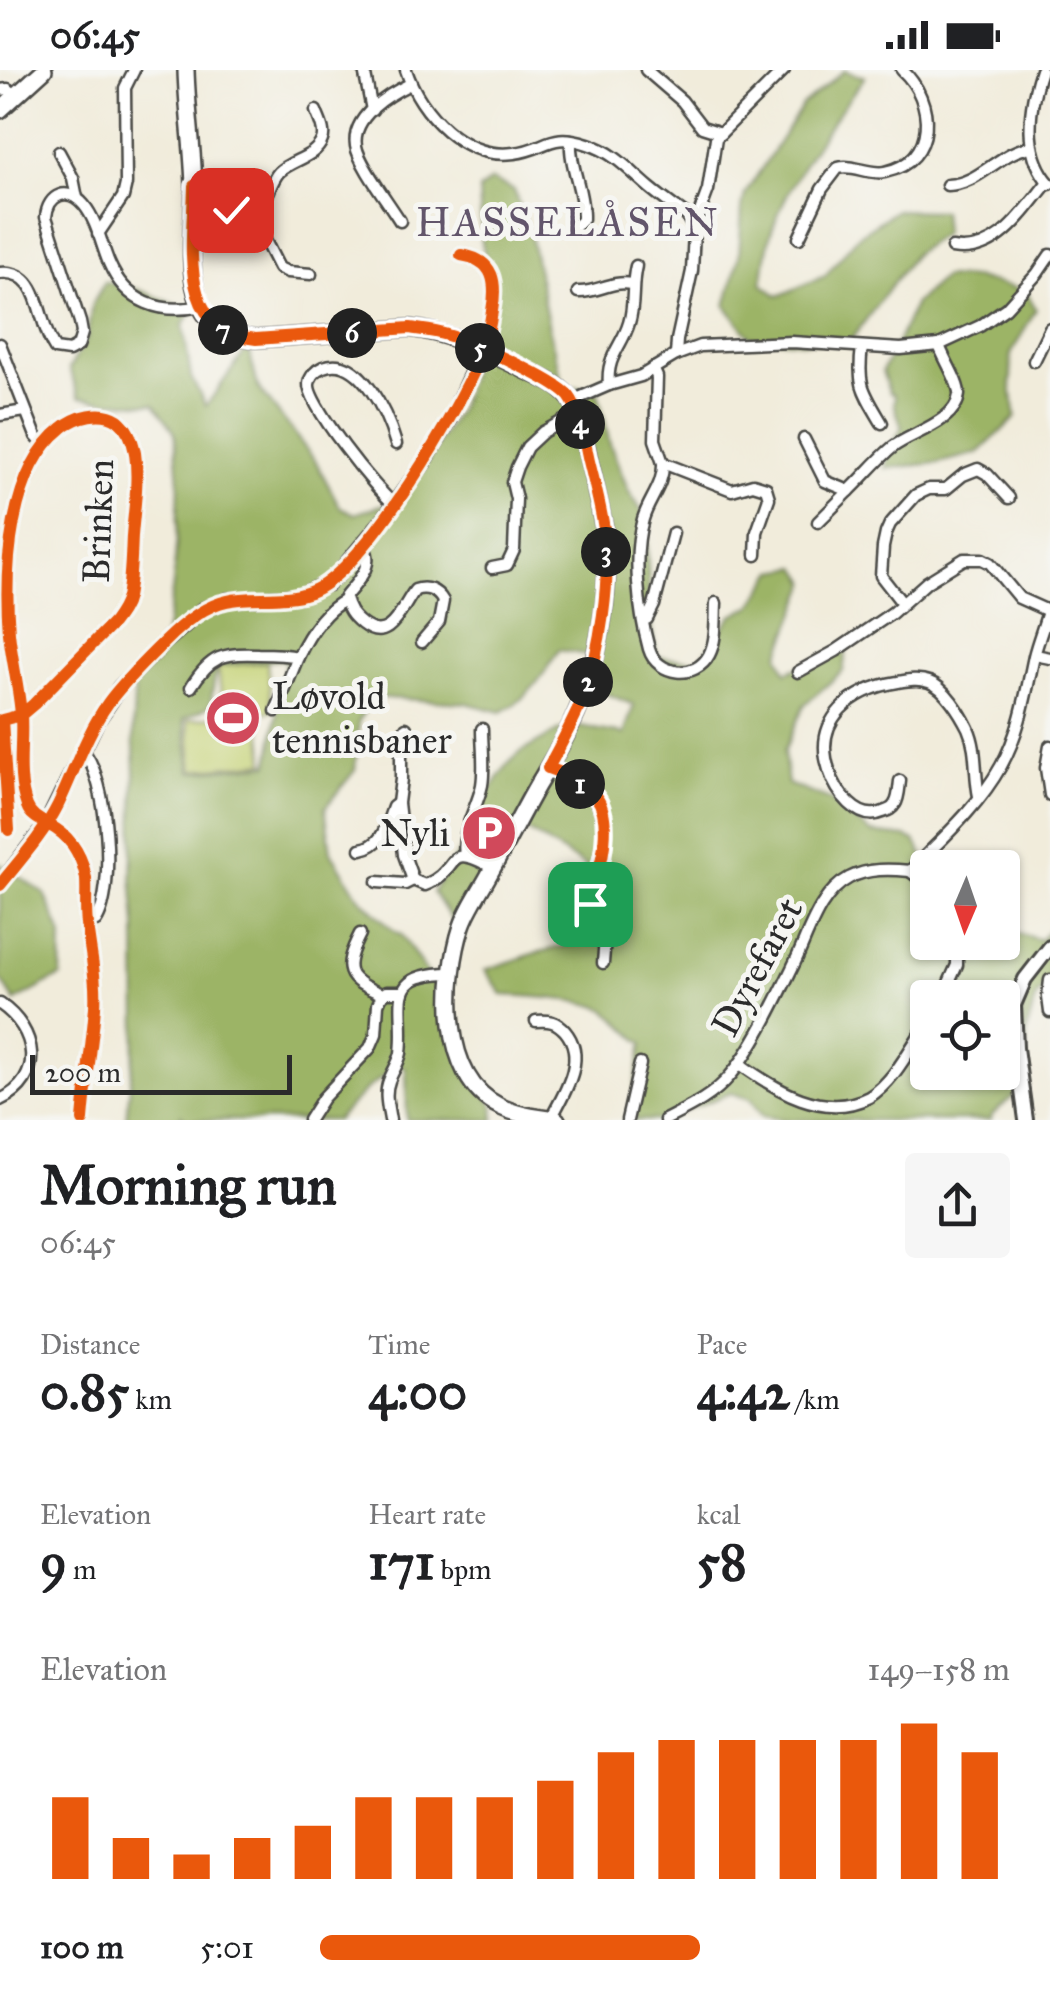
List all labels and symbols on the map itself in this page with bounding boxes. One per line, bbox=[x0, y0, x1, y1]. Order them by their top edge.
pin bbox=[189, 168, 274, 253]
district label: HASSELÅSEN bbox=[416, 198, 720, 247]
pin: 7 bbox=[198, 305, 248, 355]
pin: 6 bbox=[327, 308, 377, 358]
pin: 5 bbox=[455, 323, 505, 373]
pin: 4 bbox=[555, 399, 605, 449]
street label: Brinken bbox=[73, 458, 123, 584]
pin: 3 bbox=[581, 527, 631, 577]
pin: 2 bbox=[563, 657, 613, 707]
place label: Løvold tennisbaner bbox=[272, 673, 453, 763]
sports icon: Løvold tennisbaner bbox=[203, 688, 263, 748]
pin: 1 bbox=[555, 759, 605, 809]
parking icon: Nyli bbox=[459, 803, 519, 863]
place label: Nyli bbox=[380, 810, 450, 856]
north arrow bbox=[910, 850, 1020, 960]
pin bbox=[548, 862, 633, 947]
street label: Dyrefaret bbox=[702, 890, 812, 1044]
scale bar bbox=[30, 1050, 292, 1094]

